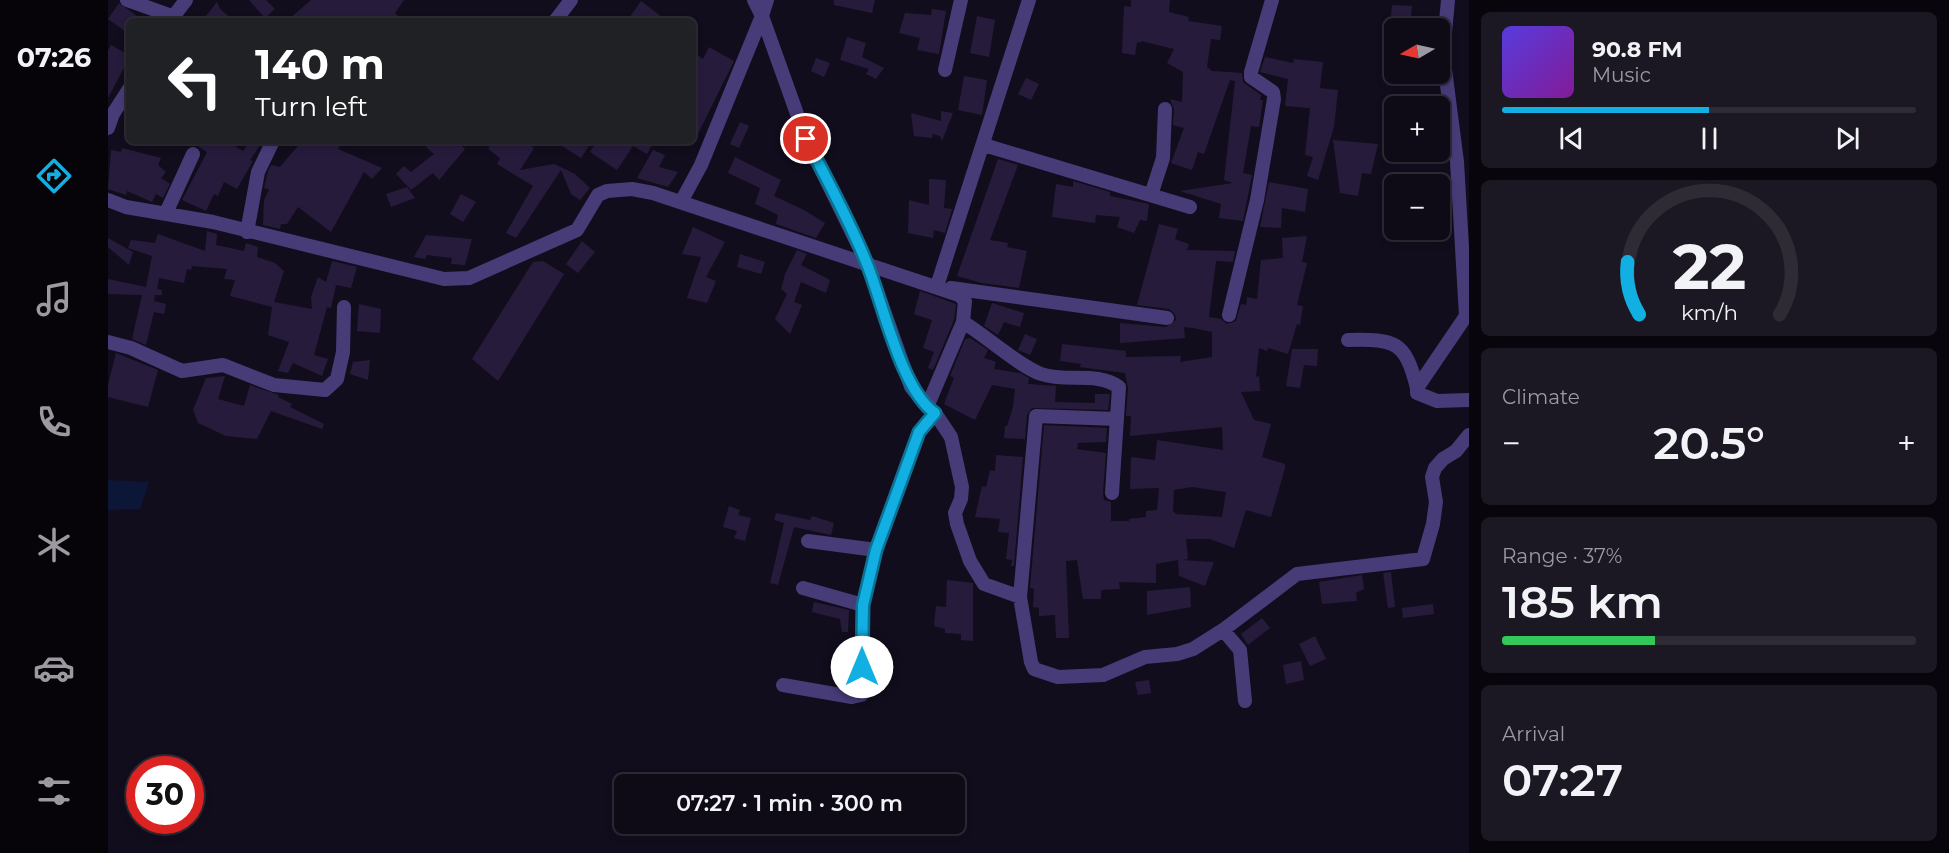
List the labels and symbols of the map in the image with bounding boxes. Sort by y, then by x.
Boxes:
north arrow [1384,18,1450,84]
pin [780,113,831,164]
position arrow [830,635,894,699]
speed limit sign: 30 [126,756,204,834]

